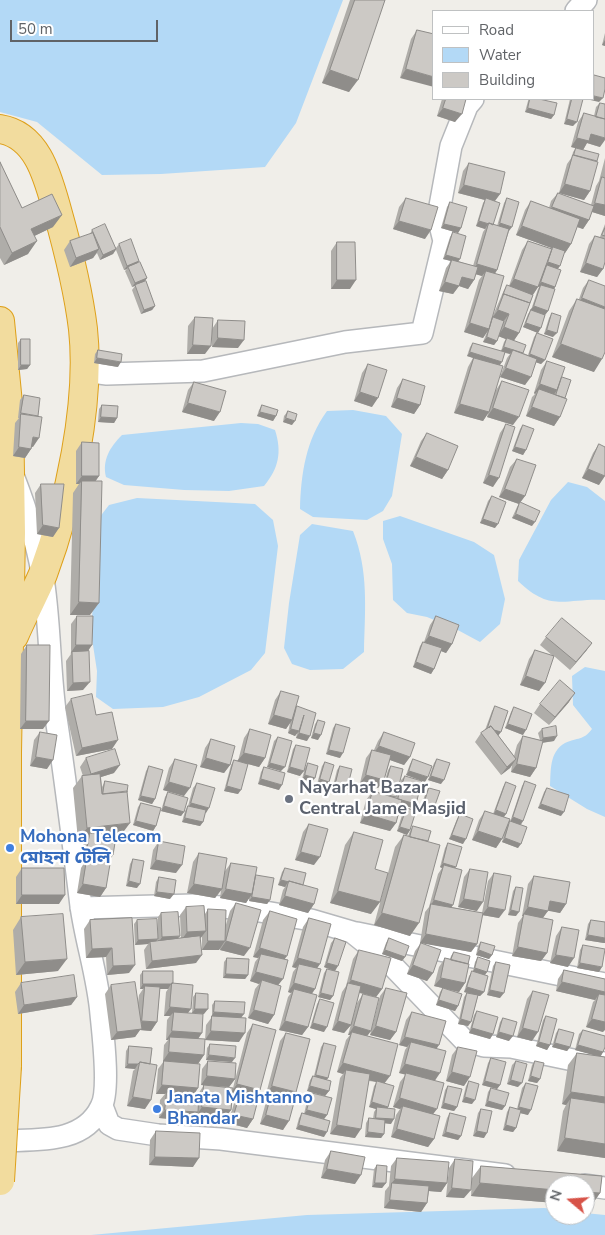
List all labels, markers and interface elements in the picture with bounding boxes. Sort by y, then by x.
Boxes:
scale bar [12,10,160,42]
legend [432,10,595,100]
text: 50 m [18,19,53,39]
text: Road [479,20,514,40]
text: Water [479,45,521,65]
text: Building [479,70,535,90]
place label: Nayarhat Bazar Central Jame Masjid [299,778,466,821]
marker: Nayarhat Bazar Central Jame Masjid [283,793,295,805]
place label: Mohona Telecom মোহনা টেলি [20,827,162,870]
marker: Mohona Telecom মোহনা টেলি [4,842,16,854]
place label: Janata Mishtanno Bhandar [167,1088,313,1130]
marker: Janata Mishtanno Bhandar [151,1103,163,1115]
north arrow [545,1175,595,1225]
text: N [546,1188,567,1203]

